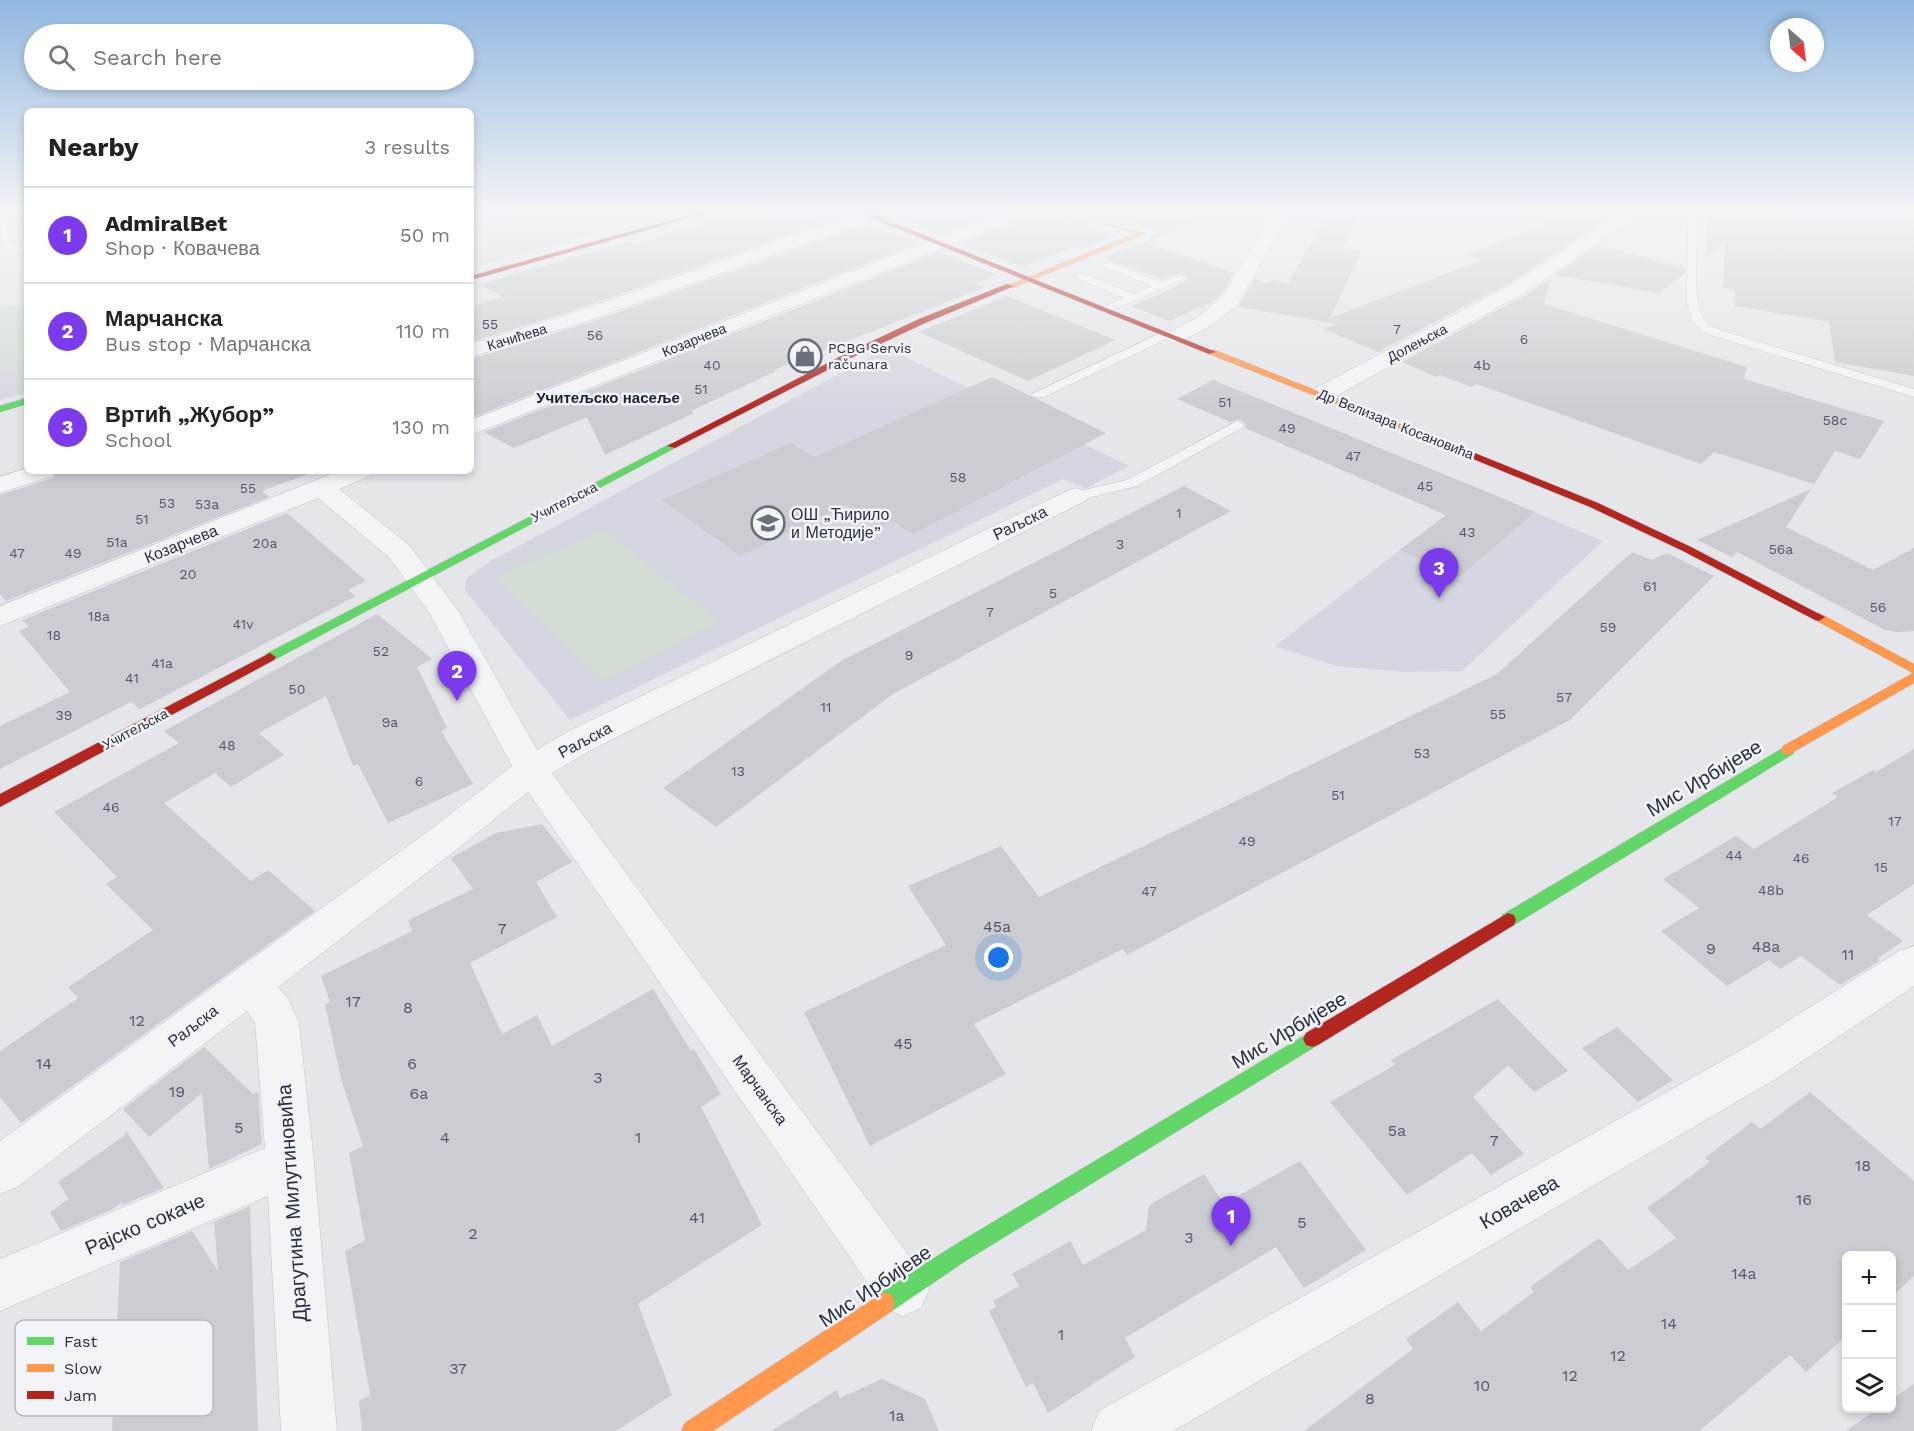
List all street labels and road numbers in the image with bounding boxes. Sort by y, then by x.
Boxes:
street label: Качићева [485,320,549,354]
street label: Козарчева [660,320,729,360]
street label: Долењска [1384,320,1450,365]
street label: Др Велизара Косановића [1316,385,1476,463]
street label: Учитељска [528,478,600,525]
street label: Раљска [990,502,1050,544]
street label: Козарчева [142,521,220,567]
street label: Учитељска [99,705,171,753]
street label: Раљска [555,718,615,762]
street label: Мис Ирбијеве [1642,734,1766,822]
street label: Мис Ирбијеве [1227,986,1351,1074]
street label: Раљска [164,1001,222,1051]
street label: Марчанска [728,1052,792,1129]
street label: Драгутина Милутиновића [272,1082,312,1323]
street label: Ковачева [1475,1169,1563,1234]
street label: Рајско сокаче [81,1188,209,1260]
street label: Мис Ирбијеве [814,1240,936,1332]

